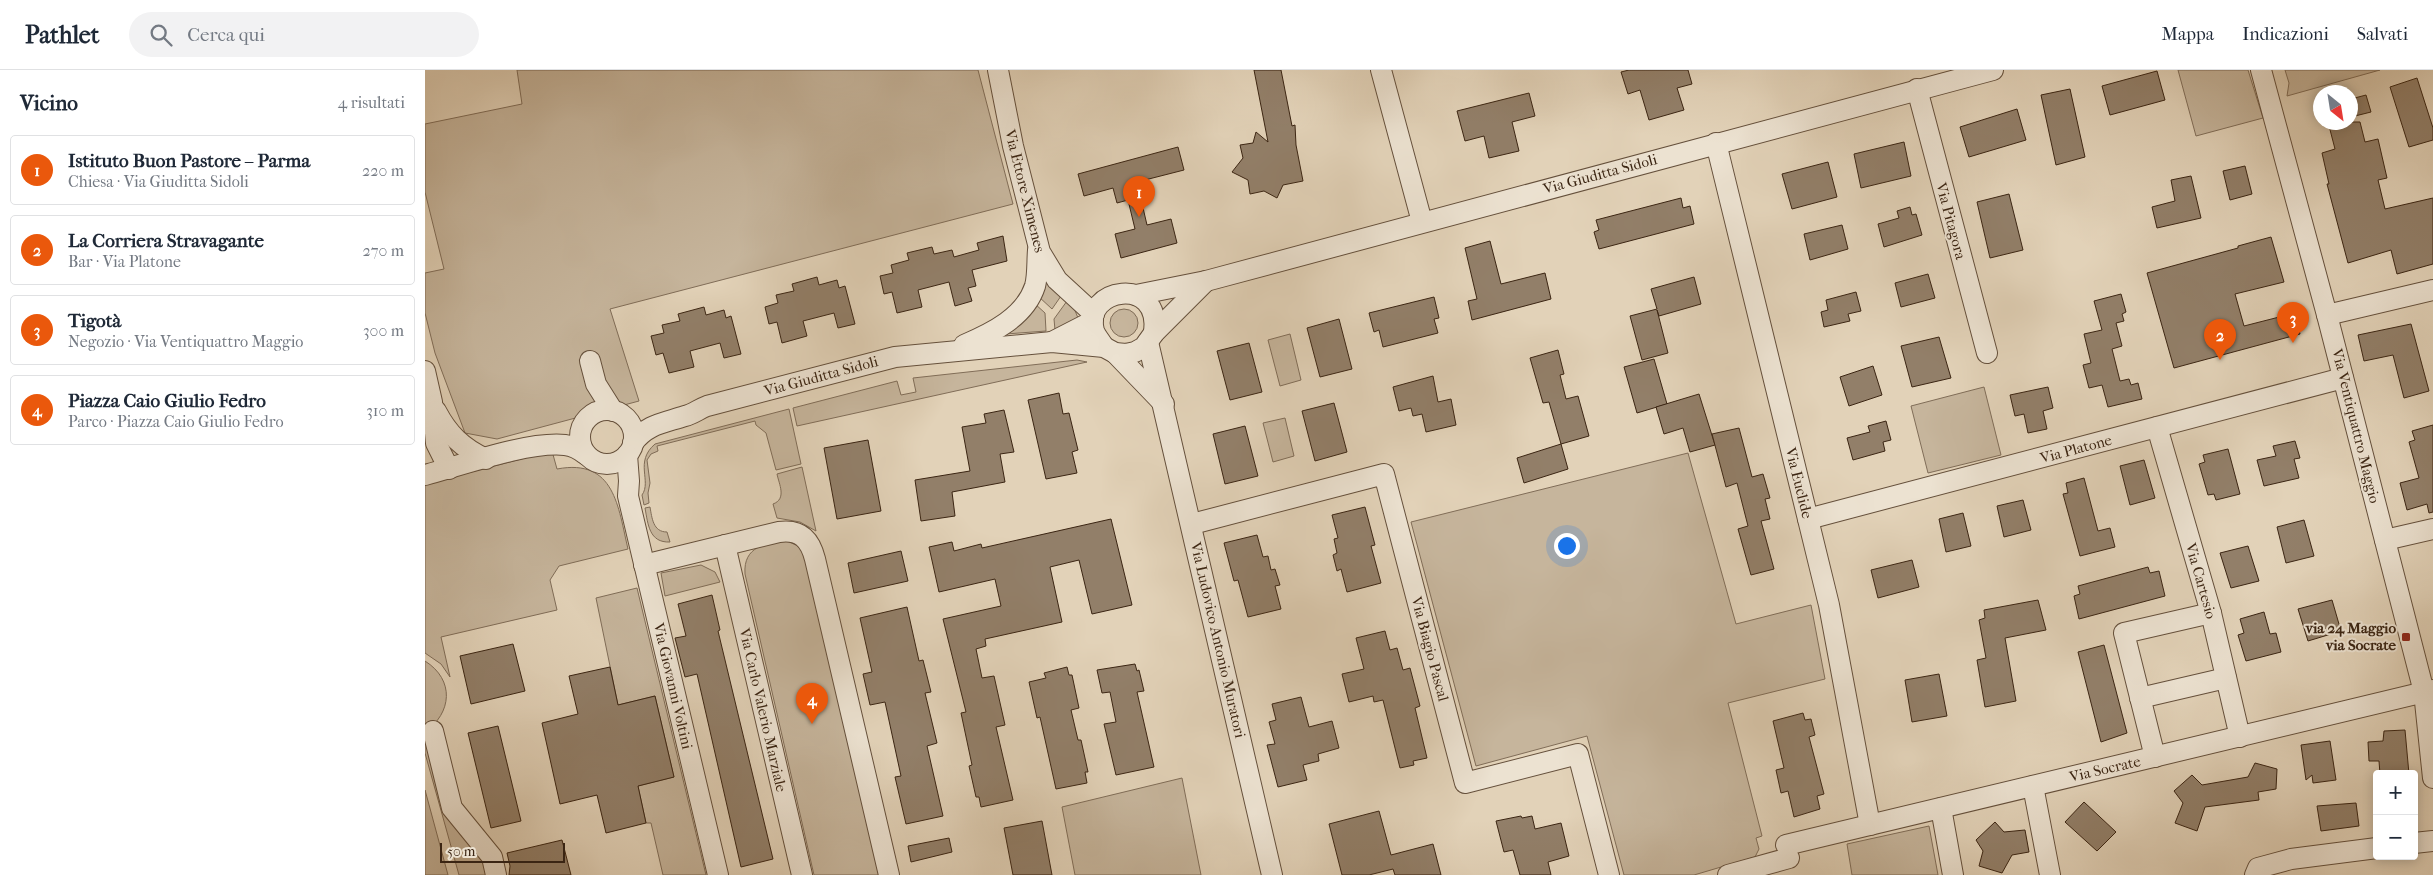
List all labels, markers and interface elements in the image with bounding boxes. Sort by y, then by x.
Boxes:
search box [129,12,479,57]
text: Pathlet [25,21,99,49]
icon: search [147,21,175,49]
text: Cerca qui [187,24,265,46]
text: Mappa [2161,24,2214,45]
text: Indicazioni [2242,24,2329,45]
text: Salvati [2357,24,2408,45]
north arrow [2313,85,2358,130]
text: Vicino [20,91,78,115]
text: 4 risultati [338,93,405,112]
street label: Via Ettore Ximenes [1001,127,1049,255]
text: Istituto Buon Pastore – Parma [68,150,310,172]
street label: Via Giuditta Sidoli [1540,150,1660,198]
text: 1 [34,161,40,180]
text: 220 m [362,161,404,180]
text: Chiesa · Via Giuditta Sidoli [68,172,249,191]
pin: 1 [1123,176,1155,217]
street label: Via Pitagora [1932,180,1970,262]
text: La Corriera Stravagante [68,230,264,252]
text: 2 [33,241,41,260]
text: 270 m [363,241,404,260]
text: Bar · Via Platone [68,252,181,271]
pin: 3 [2277,302,2309,343]
text: Tigotà [68,310,121,332]
pin: 2 [2204,319,2236,360]
text: 3 [34,321,40,340]
text: 300 m [363,321,404,340]
text: Negozio · Via Ventiquattro Maggio [68,332,303,351]
street label: Via Ventiquattro Maggio [2328,346,2384,506]
street label: Via Giuditta Sidoli [761,352,881,400]
text: Piazza Caio Giulio Fedro [68,390,266,412]
text: 4 [32,401,42,420]
text: 310 m [366,401,404,420]
text: Parco · Piazza Caio Giulio Fedro [68,412,284,431]
street label: Via Platone [2037,431,2114,467]
street label: Via Euclide [1781,445,1817,521]
your location [1554,533,1580,559]
street label: Via Ludovico Antonio Muratori [1186,539,1249,740]
street label: Via Cartesio [2181,540,2221,621]
street label: Via Biagio Pascal [1407,594,1453,703]
place label: via 24 Maggio via Socrate [2304,619,2397,654]
street label: Via Giovanni Voltini [649,620,696,752]
street label: Via Carlo Valerio Marziale [735,625,791,794]
marker: via 24 Maggio via Socrate [2400,631,2412,643]
pin: 4 [796,683,828,724]
street label: Via Socrate [2067,752,2143,786]
map controls [2373,770,2418,860]
button: + [2373,770,2418,815]
button: − [2373,815,2418,860]
scale bar [440,840,565,863]
text: 50 m [447,843,475,860]

